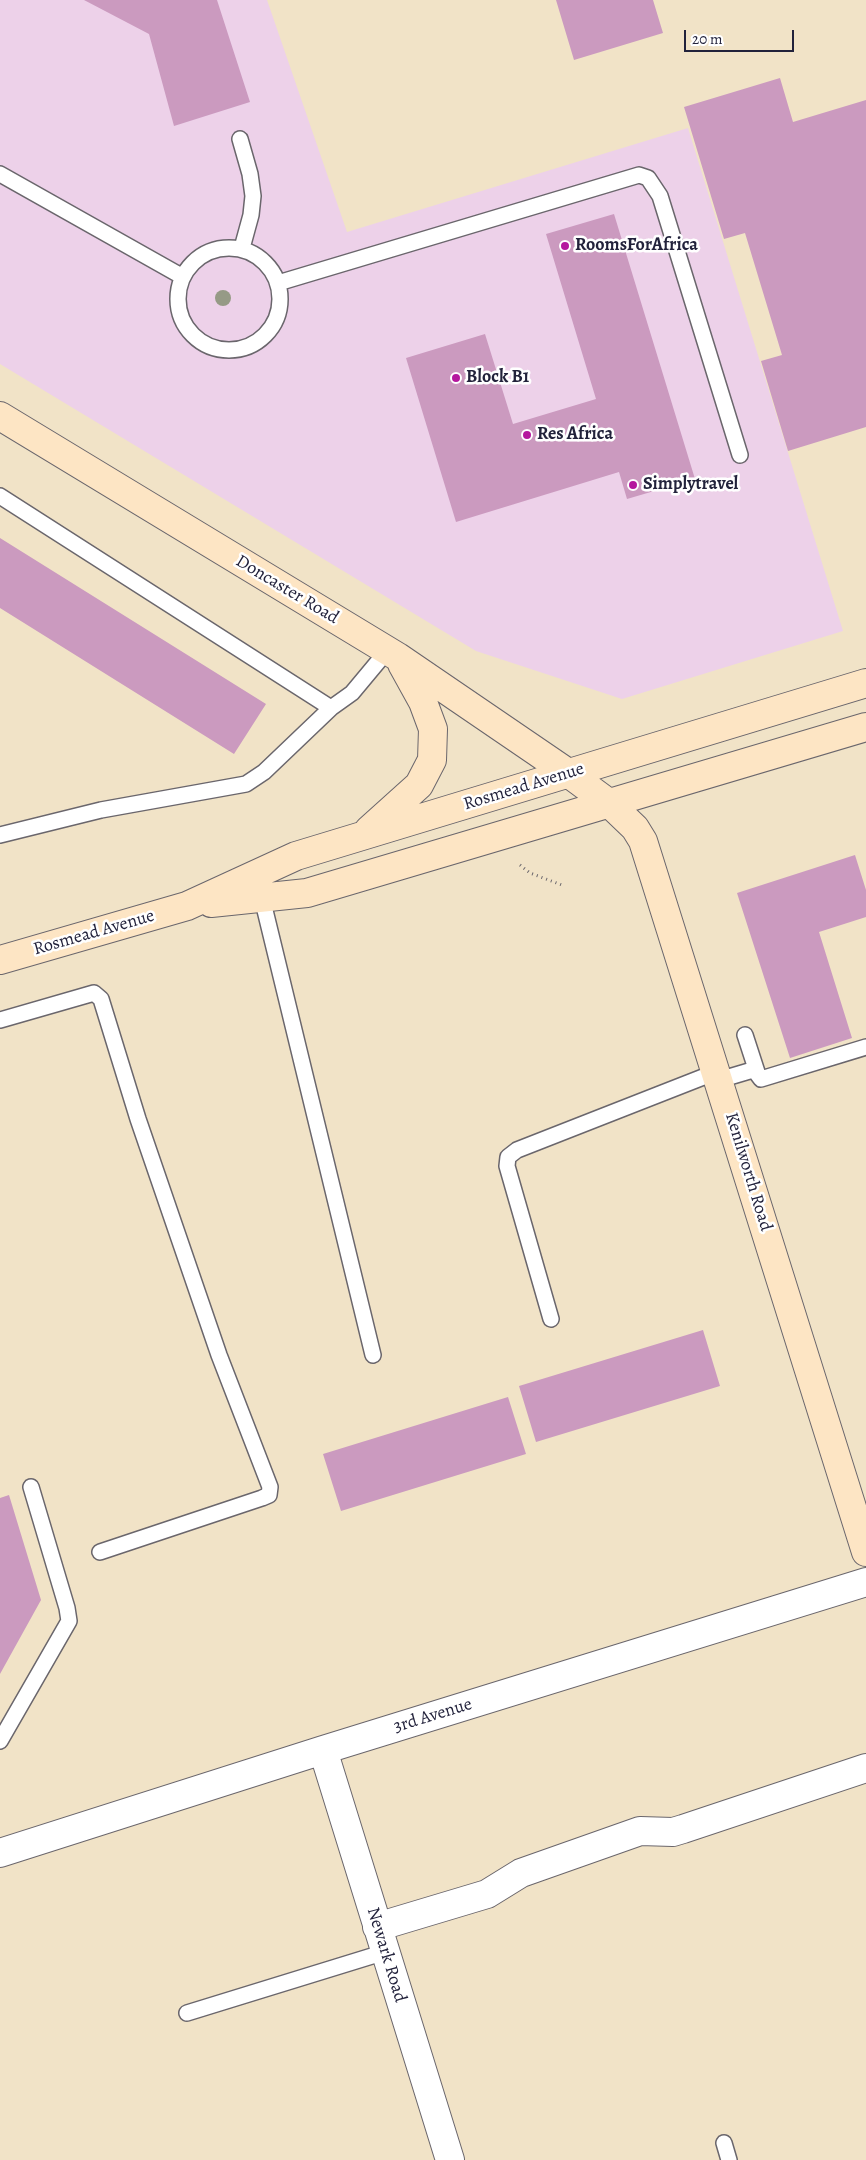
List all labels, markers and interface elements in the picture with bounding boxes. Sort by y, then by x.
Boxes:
scale bar [686,20,796,52]
text: 20 m [692,29,723,49]
place label: RoomsForAfrica [575,235,698,257]
marker: RoomsForAfrica [559,240,571,252]
place label: Block B1 [466,367,529,389]
marker: Block B1 [450,372,462,384]
place label: Res Africa [537,424,613,446]
marker: Res Africa [521,429,533,441]
place label: Simplytravel [643,474,738,496]
marker: Simplytravel [627,479,639,491]
street label: Doncaster Road [232,551,342,629]
street label: Rosmead Avenue [461,758,587,816]
street label: Rosmead Avenue [31,905,157,961]
street label: Kenilworth Road [720,1110,776,1234]
street label: 3rd Avenue [391,1694,475,1738]
street label: Newark Road [361,1905,411,2005]

